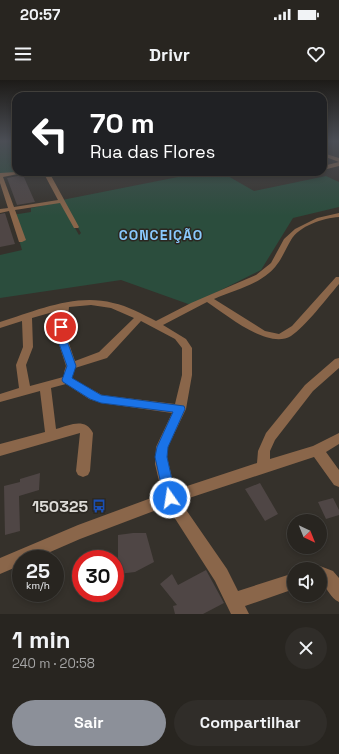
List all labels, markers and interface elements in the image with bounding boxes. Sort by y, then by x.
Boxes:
text: 20:57 [20,5,60,24]
icon: menu [12,43,34,65]
text: Drivr [149,43,190,66]
icon: heart [305,43,327,65]
text: 70 m [90,105,155,141]
icon: left [24,108,76,160]
text: Rua das Flores [90,140,215,163]
district label: CONCEIÇÃO [119,226,203,244]
pin [44,310,78,344]
icon: arrive [50,316,72,338]
position arrow [149,477,191,519]
place label: 150325 [32,496,88,517]
bus stop icon: 150325 [91,498,107,514]
north arrow [287,514,327,554]
map controls [287,514,327,602]
speed limit sign: 30 [72,550,124,602]
text: 25 [26,558,50,584]
button: sound [287,562,327,602]
text: km/h [26,579,50,592]
text: 1 min [12,624,71,655]
button: close [285,627,327,669]
text: 240 m · 20:58 [12,655,95,672]
button: Sair [12,700,166,746]
button: Compartilhar [174,700,327,746]

